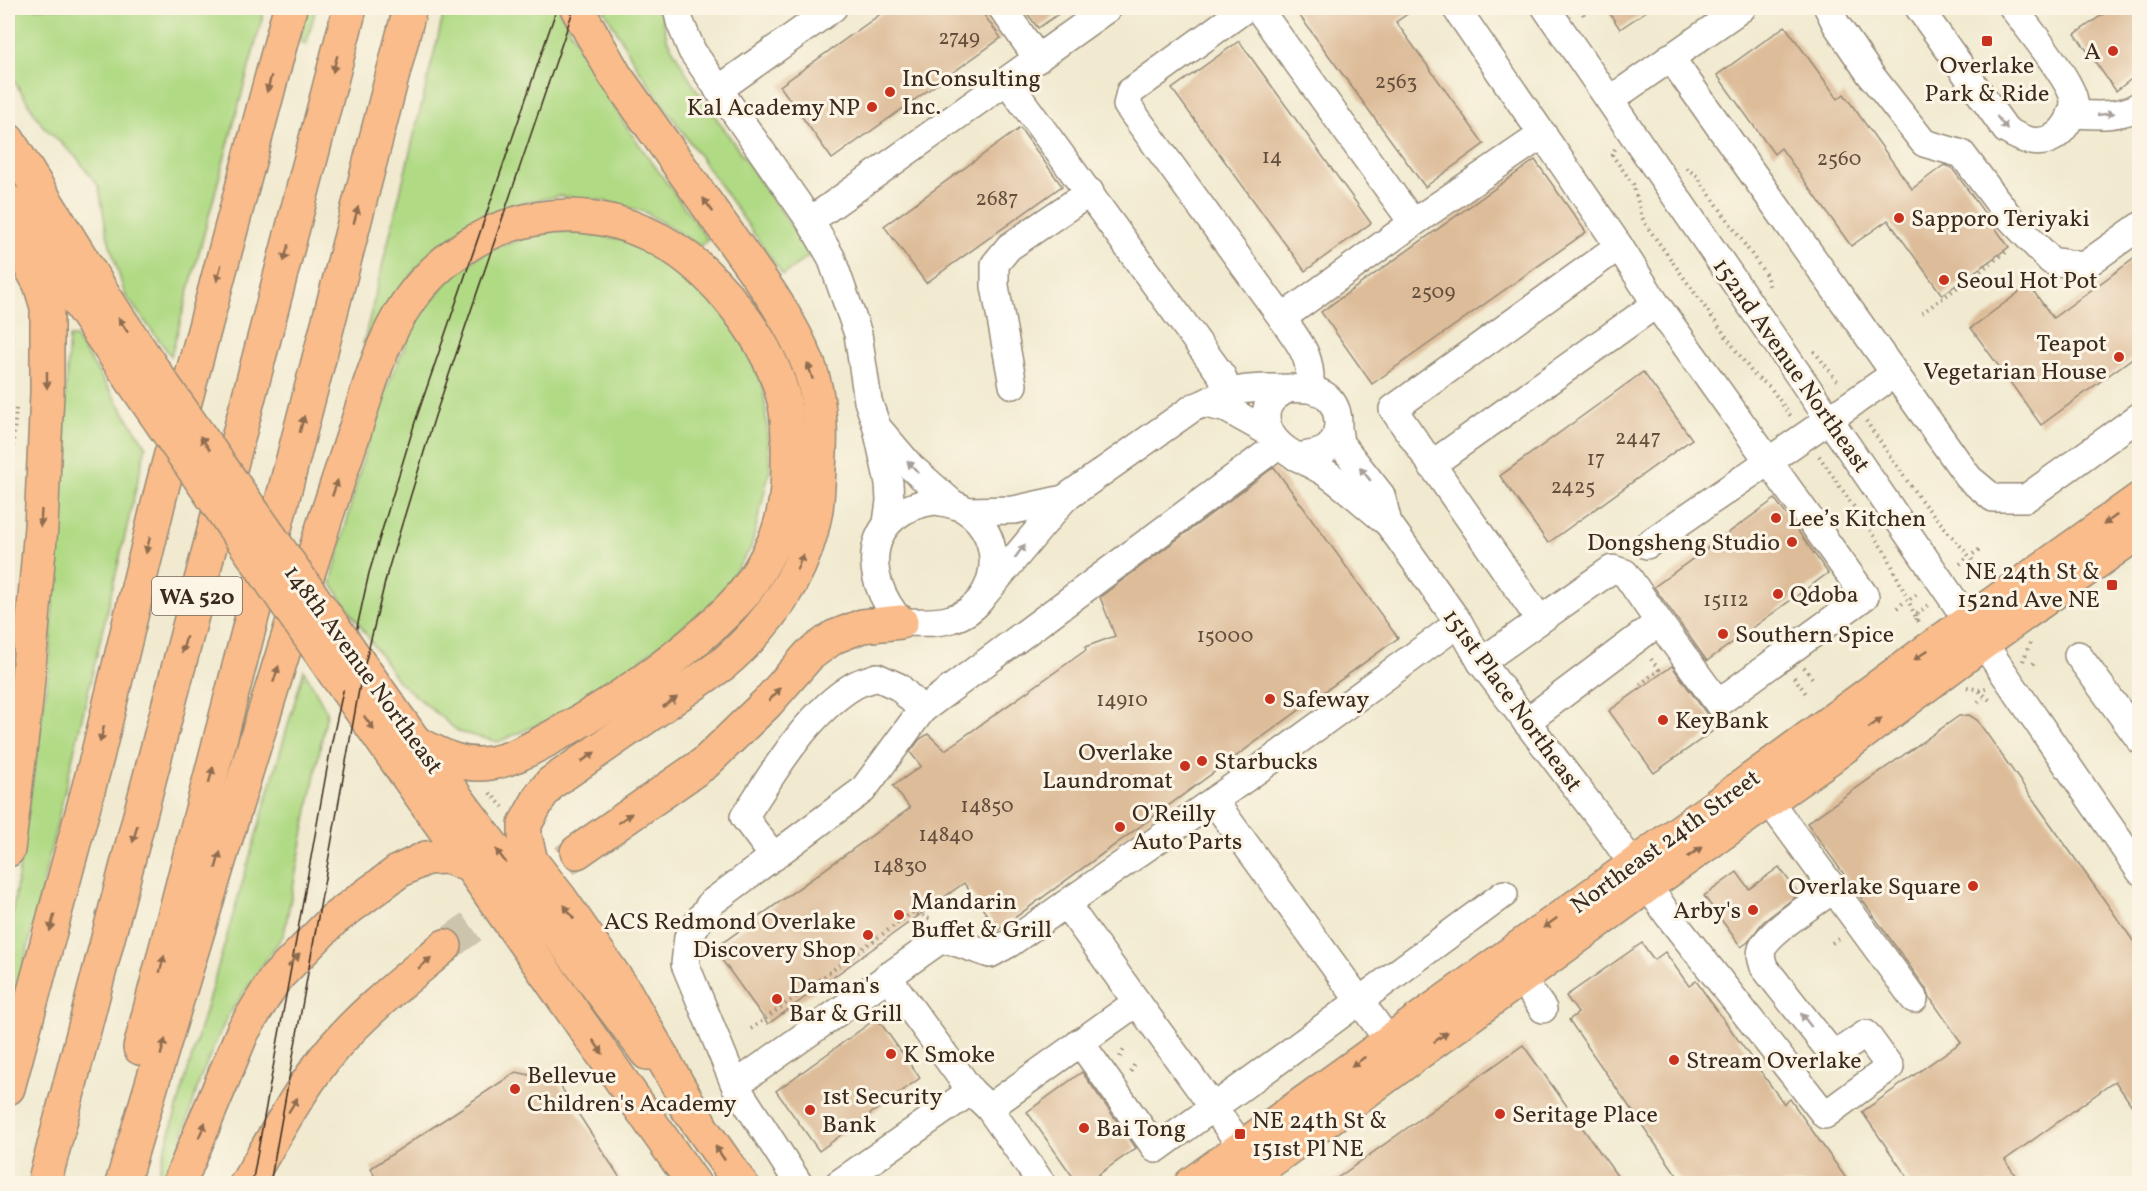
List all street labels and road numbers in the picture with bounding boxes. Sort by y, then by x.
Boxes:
street label: 152nd Avenue Northeast [1703,252,1877,480]
street label: 148th Avenue Northeast [275,558,450,782]
road number: WA 520 [152,577,242,615]
street label: 151st Place Northeast [1433,603,1590,800]
street label: Northeast 24th Street [1564,762,1768,923]

